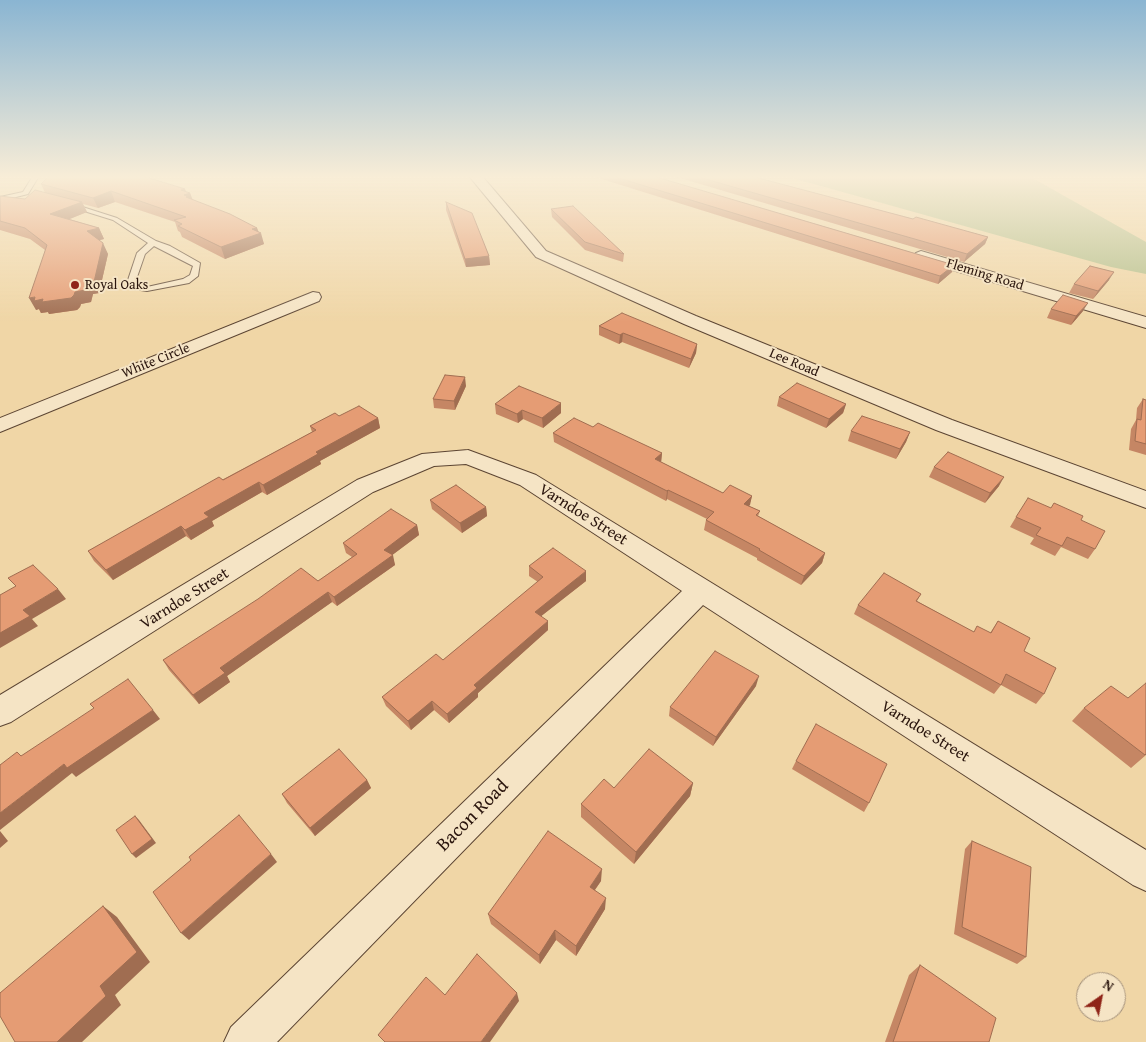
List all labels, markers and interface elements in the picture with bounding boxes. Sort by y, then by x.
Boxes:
street label: Fleming Road [944,255,1026,295]
place label: Royal Oaks [85,277,148,293]
marker: Royal Oaks [69,279,81,291]
street label: White Circle [120,340,192,382]
street label: Lee Road [767,345,821,381]
street label: Varndoe Street [535,480,631,550]
street label: Varndoe Street [137,564,233,634]
street label: Varndoe Street [877,697,973,767]
street label: Bacon Road [432,775,514,857]
north arrow [1076,972,1126,1022]
text: N [1099,974,1118,996]

